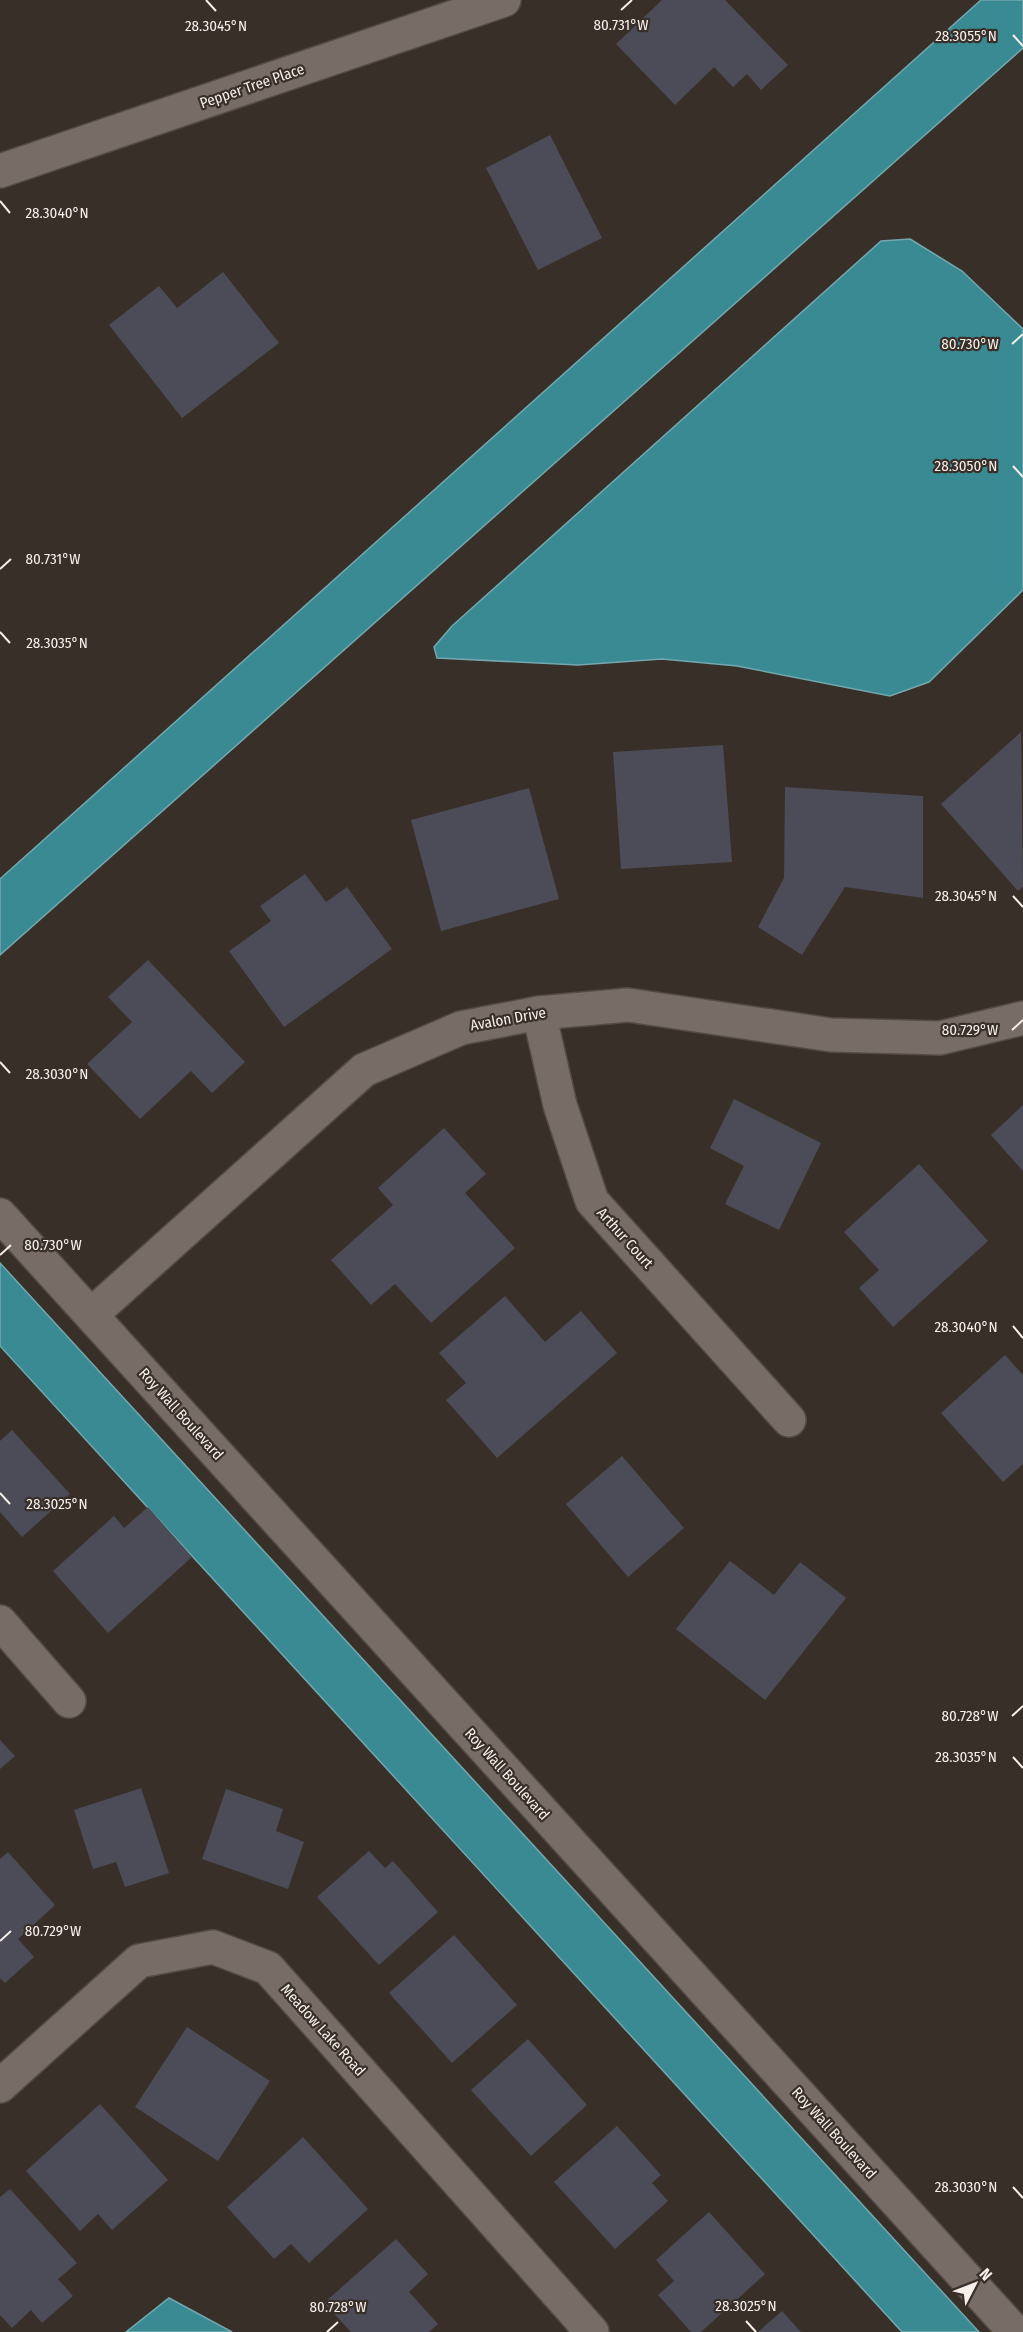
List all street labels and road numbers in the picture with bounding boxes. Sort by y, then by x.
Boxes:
street label: Pepper Tree Place [198,60,306,112]
street label: Avalon Drive [469,1003,547,1035]
street label: Arthur Court [593,1204,657,1272]
street label: Roy Wall Boulevard [135,1364,227,1464]
street label: Roy Wall Boulevard [461,1724,553,1824]
street label: Meadow Lake Road [277,1980,369,2080]
street label: Roy Wall Boulevard [788,2083,880,2183]

